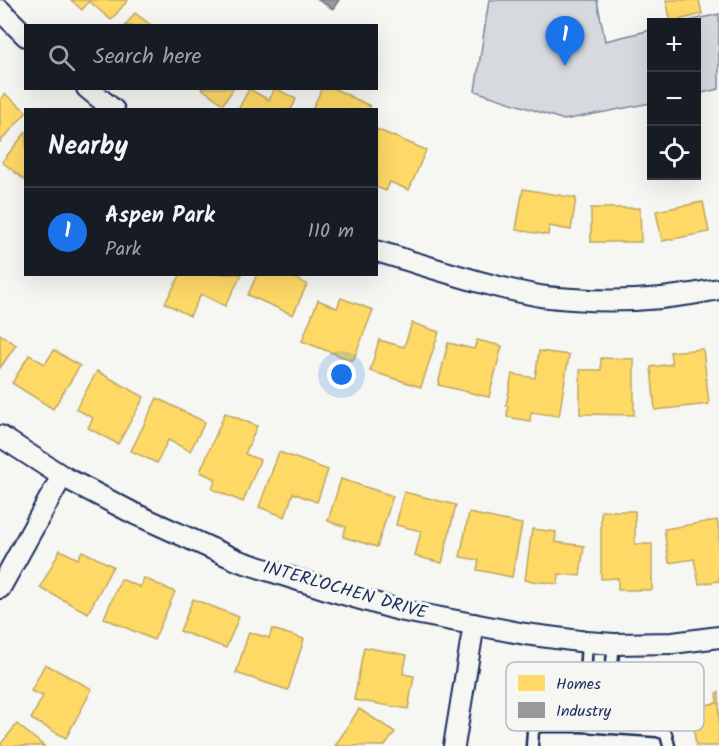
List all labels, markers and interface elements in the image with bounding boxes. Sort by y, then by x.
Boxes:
pin: 1 [546,16,584,66]
map controls [647,18,701,180]
button: + [647,18,701,72]
search box [24,24,378,90]
text: Search here [93,40,201,75]
icon: search [45,41,78,74]
button: − [647,72,701,126]
text: Nearby [48,126,128,168]
button: locate [647,126,701,180]
text: Aspen Park [105,199,214,234]
text: 1 [64,216,71,248]
text: 110 m [308,216,354,248]
text: Park [105,234,141,266]
your location [327,360,356,389]
street label: INTERLOCHEN DRIVE [259,554,431,628]
legend [506,662,704,731]
text: Homes [556,672,601,697]
text: Industry [556,699,611,724]

